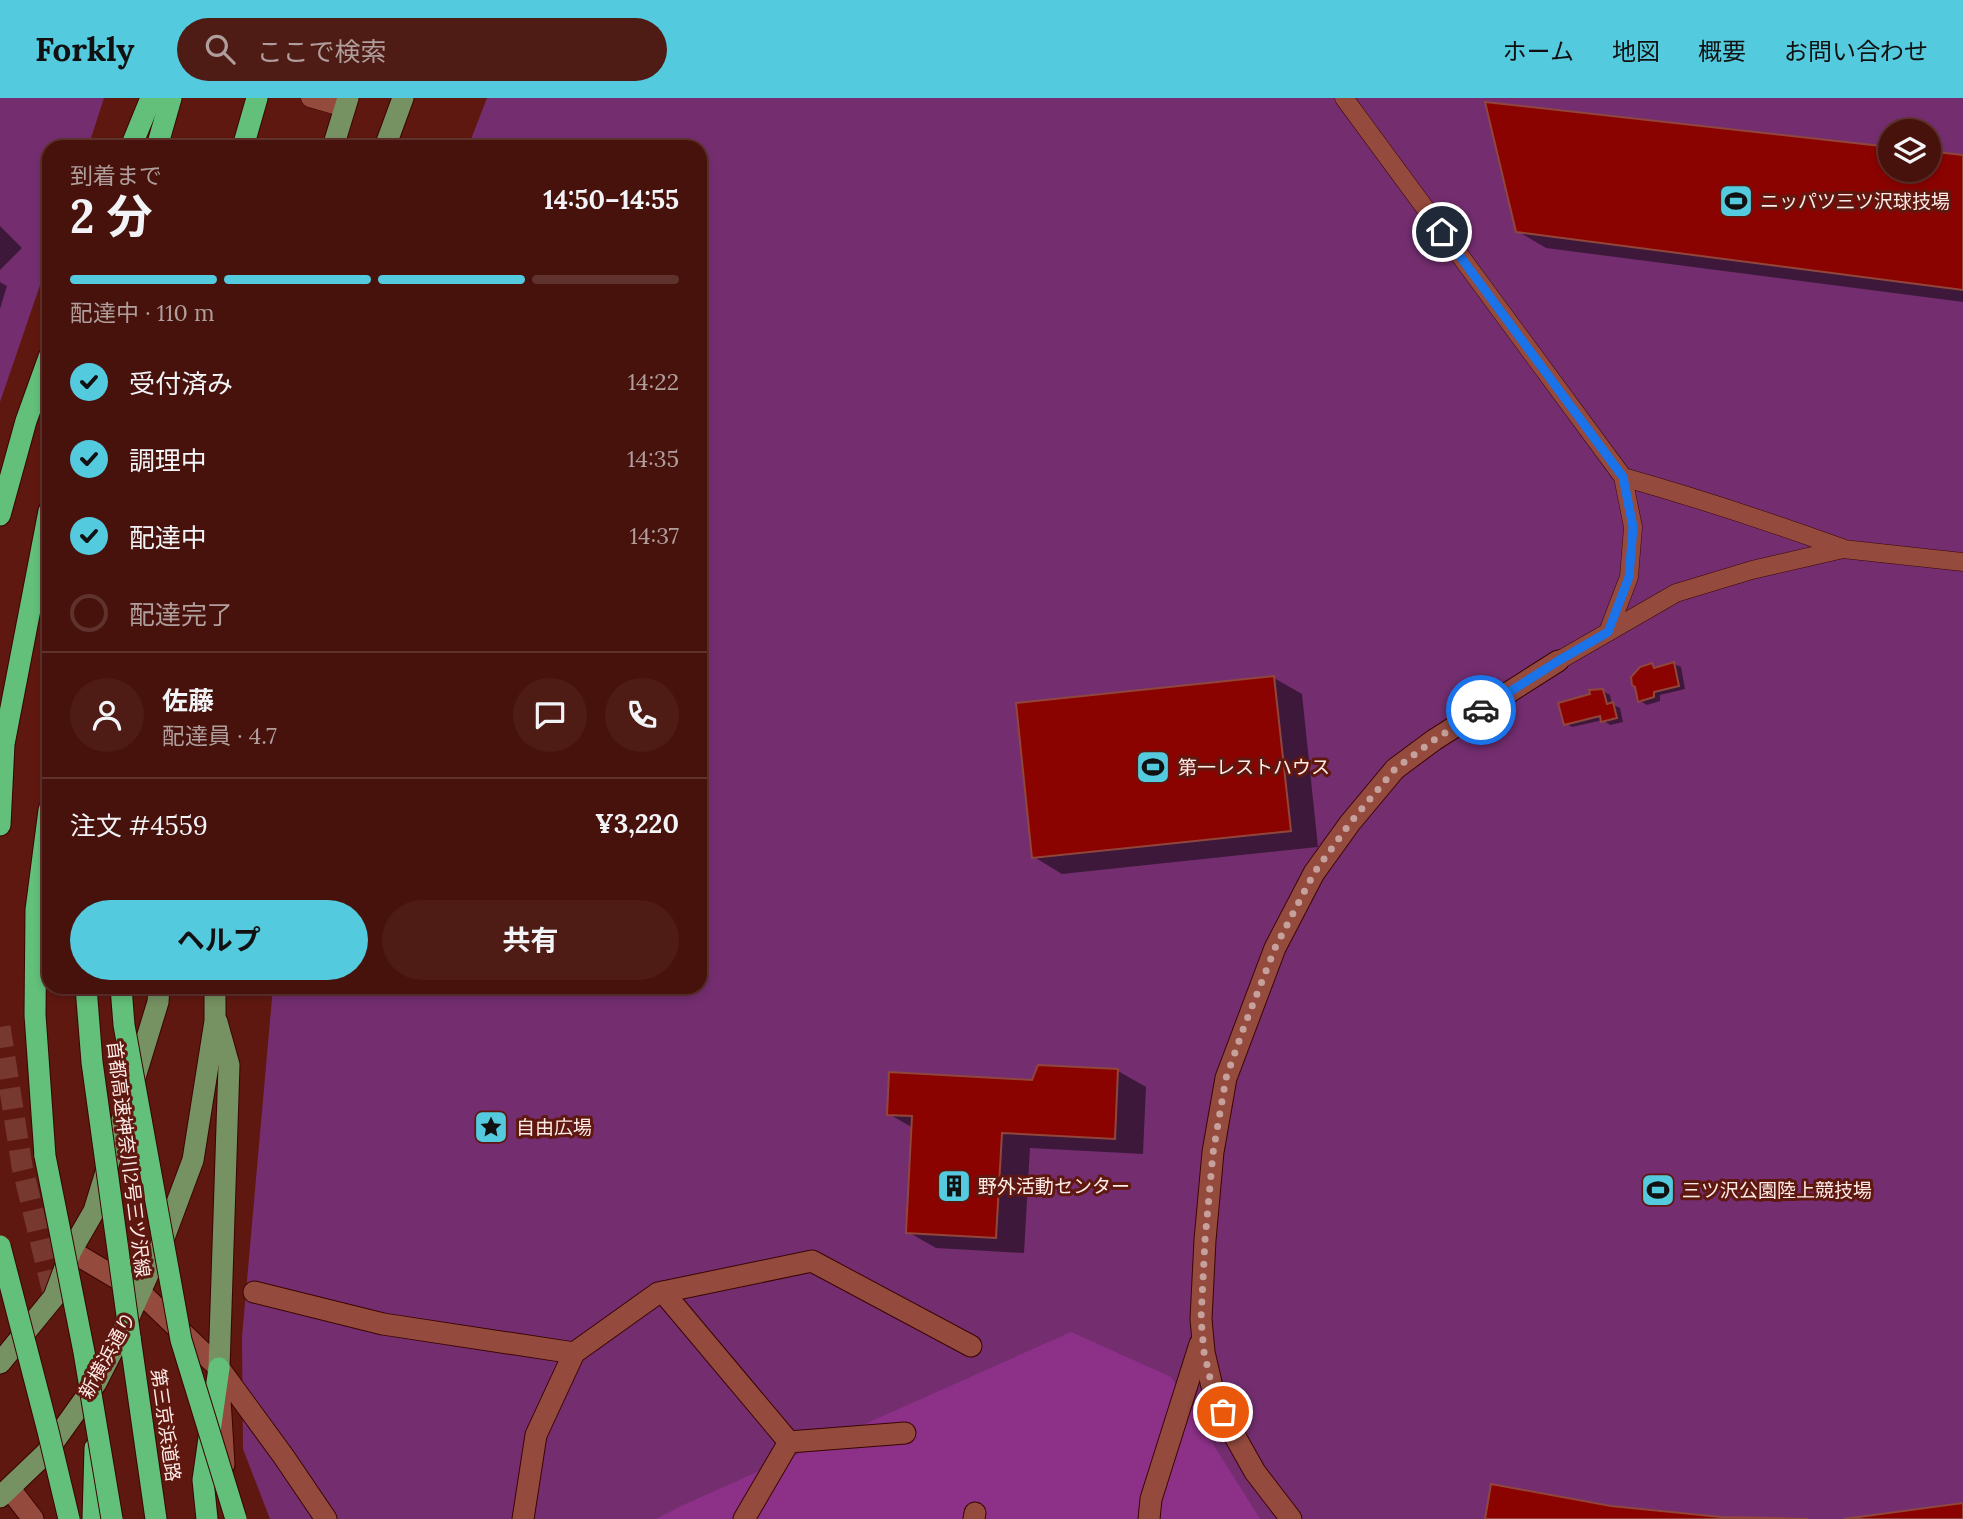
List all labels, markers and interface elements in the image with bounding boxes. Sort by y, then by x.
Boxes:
search box [177,18,667,81]
text: Forkly [35,28,135,70]
icon: search [201,30,239,68]
text: ここで検索 [257,35,387,68]
text: ホーム [1503,36,1574,67]
text: 地図 [1612,36,1660,67]
text: 概要 [1698,36,1746,67]
text: お問い合わせ [1784,36,1928,67]
map controls [1878,119,1941,182]
button: layers [1878,119,1941,182]
text: 到着まで [70,161,162,190]
sports icon: ニッパツ三ツ沢球技場 [1717,182,1755,220]
text: 14:50–14:55 [543,183,679,216]
text: 2 分 [70,187,153,246]
place label: ニッパツ三ツ沢球技場 [1760,189,1950,213]
pin [1412,202,1472,262]
icon: home [1423,213,1461,251]
text: 配達中 · 110 m [70,298,215,327]
icon: check [70,363,108,401]
text: 受付済み [129,367,233,400]
text: 14:22 [628,367,679,396]
icon: check [70,440,108,478]
text: 調理中 [129,444,207,477]
text: 14:35 [627,444,679,473]
icon: check [70,517,108,555]
text: 配達中 [129,521,207,554]
text: 14:37 [630,521,679,550]
text: 配達完了 [129,598,233,631]
courier [1446,675,1516,745]
button: person [70,678,144,752]
button: chat [513,678,587,752]
button: phone [605,678,679,752]
text: 佐藤 [162,684,214,717]
icon: car [1462,691,1500,729]
text: 配達員 · 4.7 [162,721,277,750]
sports icon: 第一レストハウス [1134,748,1172,786]
place label: 第一レストハウス [1178,755,1330,779]
text: ¥3,220 [595,807,679,840]
text: 注文 #4559 [70,809,208,842]
button: ヘルプ [70,900,368,980]
button: 共有 [382,900,679,980]
street label: 首都高速神奈川2号三ツ沢線 [103,1039,155,1279]
place icon: 自由広場 [472,1108,510,1146]
place label: 自由広場 [516,1115,592,1139]
building icon: 野外活動センター [935,1167,973,1205]
sports icon: 三ツ沢公園陸上競技場 [1639,1171,1677,1209]
place label: 野外活動センター [978,1174,1130,1198]
place label: 三ツ沢公園陸上競技場 [1682,1178,1872,1202]
street label: 新横浜通り [73,1308,141,1402]
street label: 第三京浜道路 [146,1367,186,1483]
pin [1193,1382,1253,1442]
icon: bag [1204,1393,1242,1431]

